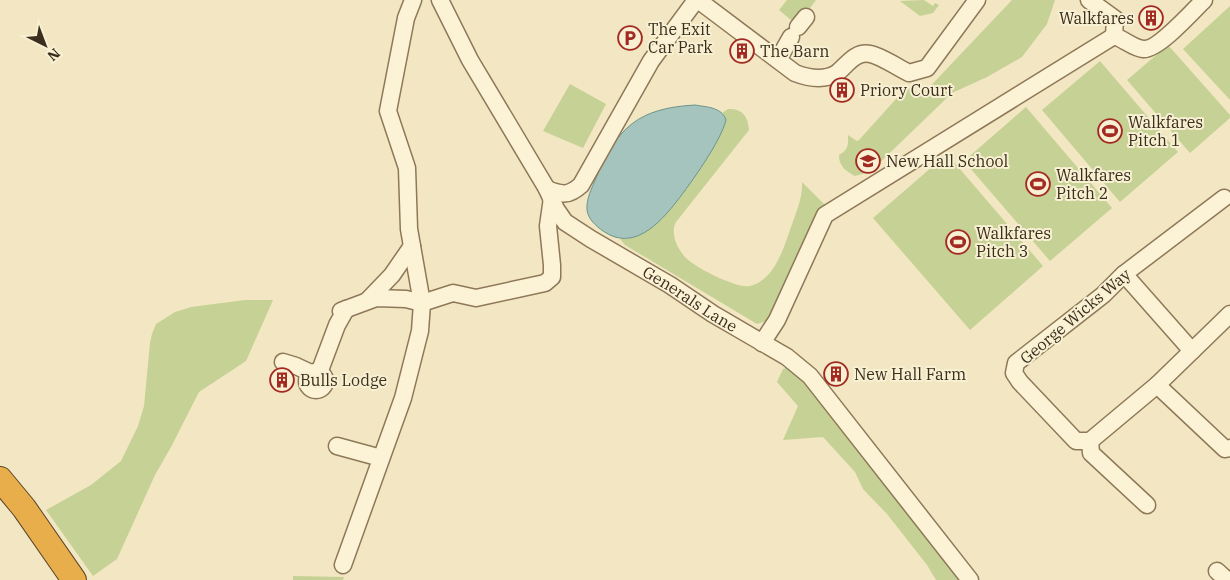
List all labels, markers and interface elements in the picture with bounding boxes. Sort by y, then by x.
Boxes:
building icon: Walkfares [1138,5,1164,31]
place label: Walkfares [1059,8,1134,28]
place label: The Exit Car Park [648,19,713,57]
north arrow [20,20,70,70]
parking icon: The Exit Car Park [617,25,643,51]
building icon: The Barn [729,38,755,64]
place label: The Barn [760,41,829,61]
text: N [44,44,64,65]
building icon: Priory Court [829,77,855,103]
place label: Priory Court [860,80,953,100]
place label: Walkfares Pitch 1 [1128,112,1203,150]
sports icon: Walkfares Pitch 1 [1097,118,1123,144]
school or university icon: New Hall School [855,148,881,174]
place label: New Hall School [886,151,1009,171]
place label: Walkfares Pitch 2 [1056,165,1131,203]
sports icon: Walkfares Pitch 2 [1025,171,1051,197]
place label: Walkfares Pitch 3 [976,223,1051,261]
sports icon: Walkfares Pitch 3 [945,229,971,255]
street label: Generals Lane [639,261,741,336]
street label: George Wicks Way [1016,264,1135,368]
building icon: New Hall Farm [823,361,849,387]
place label: New Hall Farm [854,364,966,384]
building icon: Bulls Lodge [269,367,295,393]
place label: Bulls Lodge [300,370,387,390]

